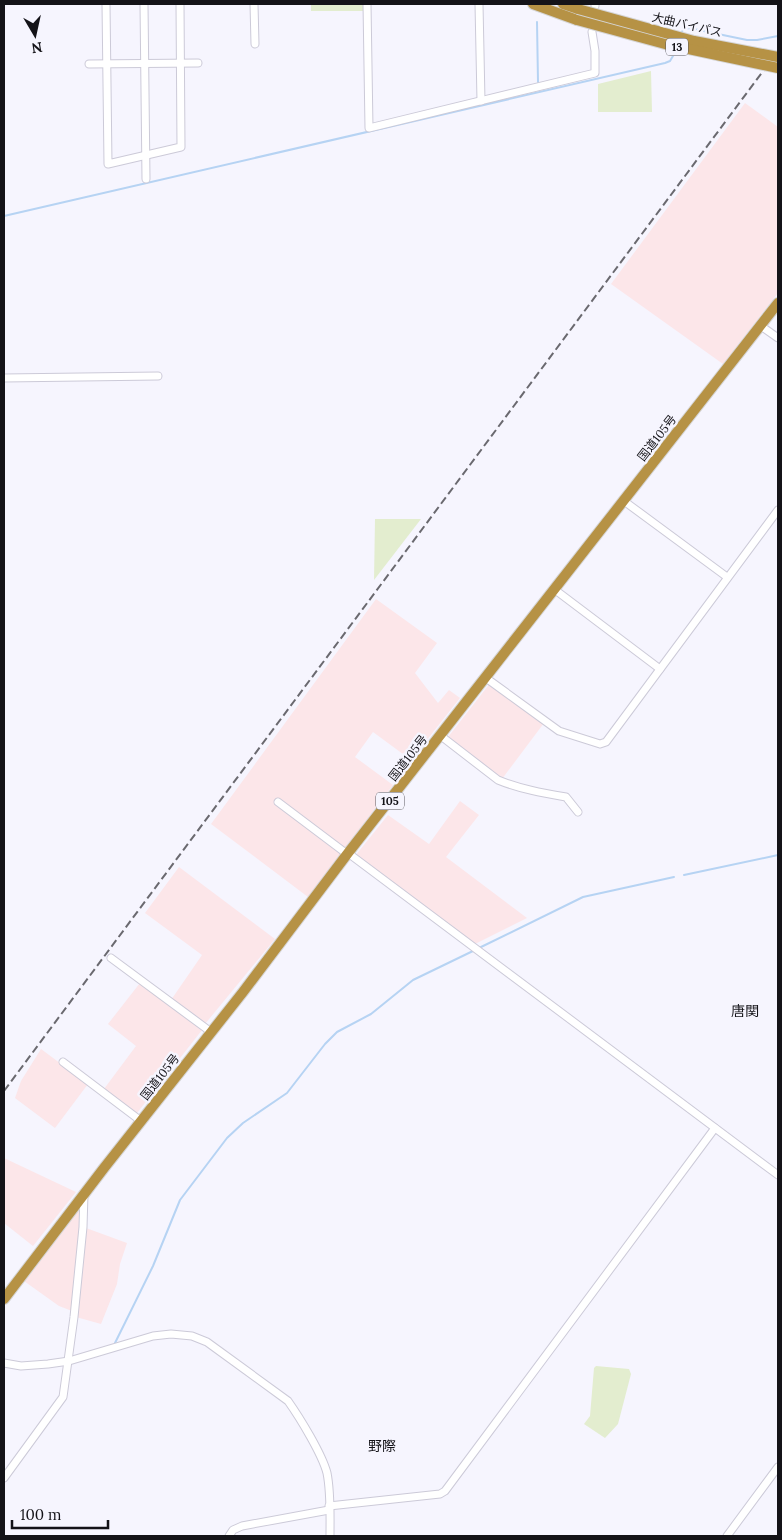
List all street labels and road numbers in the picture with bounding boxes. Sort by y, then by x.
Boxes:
street label: 大曲バイパス [650,9,724,40]
road number: 13 [666,38,688,56]
street label: 国道105号 [634,412,679,464]
street label: 国道105号 [385,732,430,784]
road number: 105 [376,792,404,809]
street label: 国道105号 [137,1051,182,1103]

